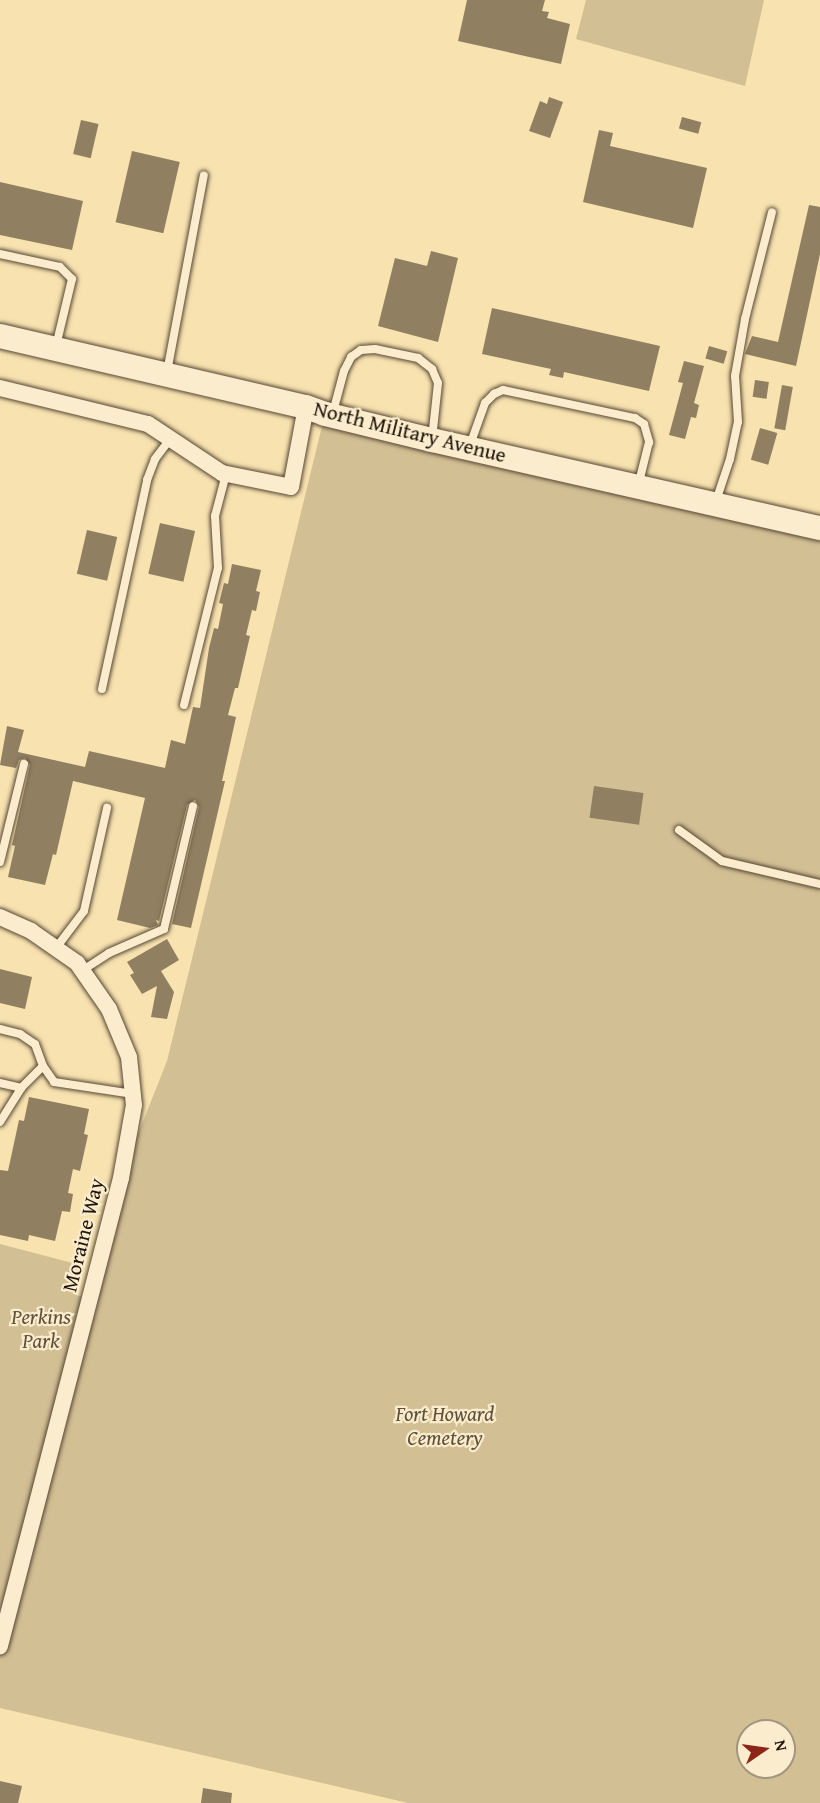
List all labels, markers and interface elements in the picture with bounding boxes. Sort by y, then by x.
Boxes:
street label: North Military Avenue [311,396,509,468]
street label: Moraine Way [57,1176,109,1294]
park label: Perkins Park [11,1304,71,1354]
park label: Fort Howard Cemetery [396,1401,494,1451]
north arrow [736,1719,796,1779]
text: N [769,1737,794,1753]

